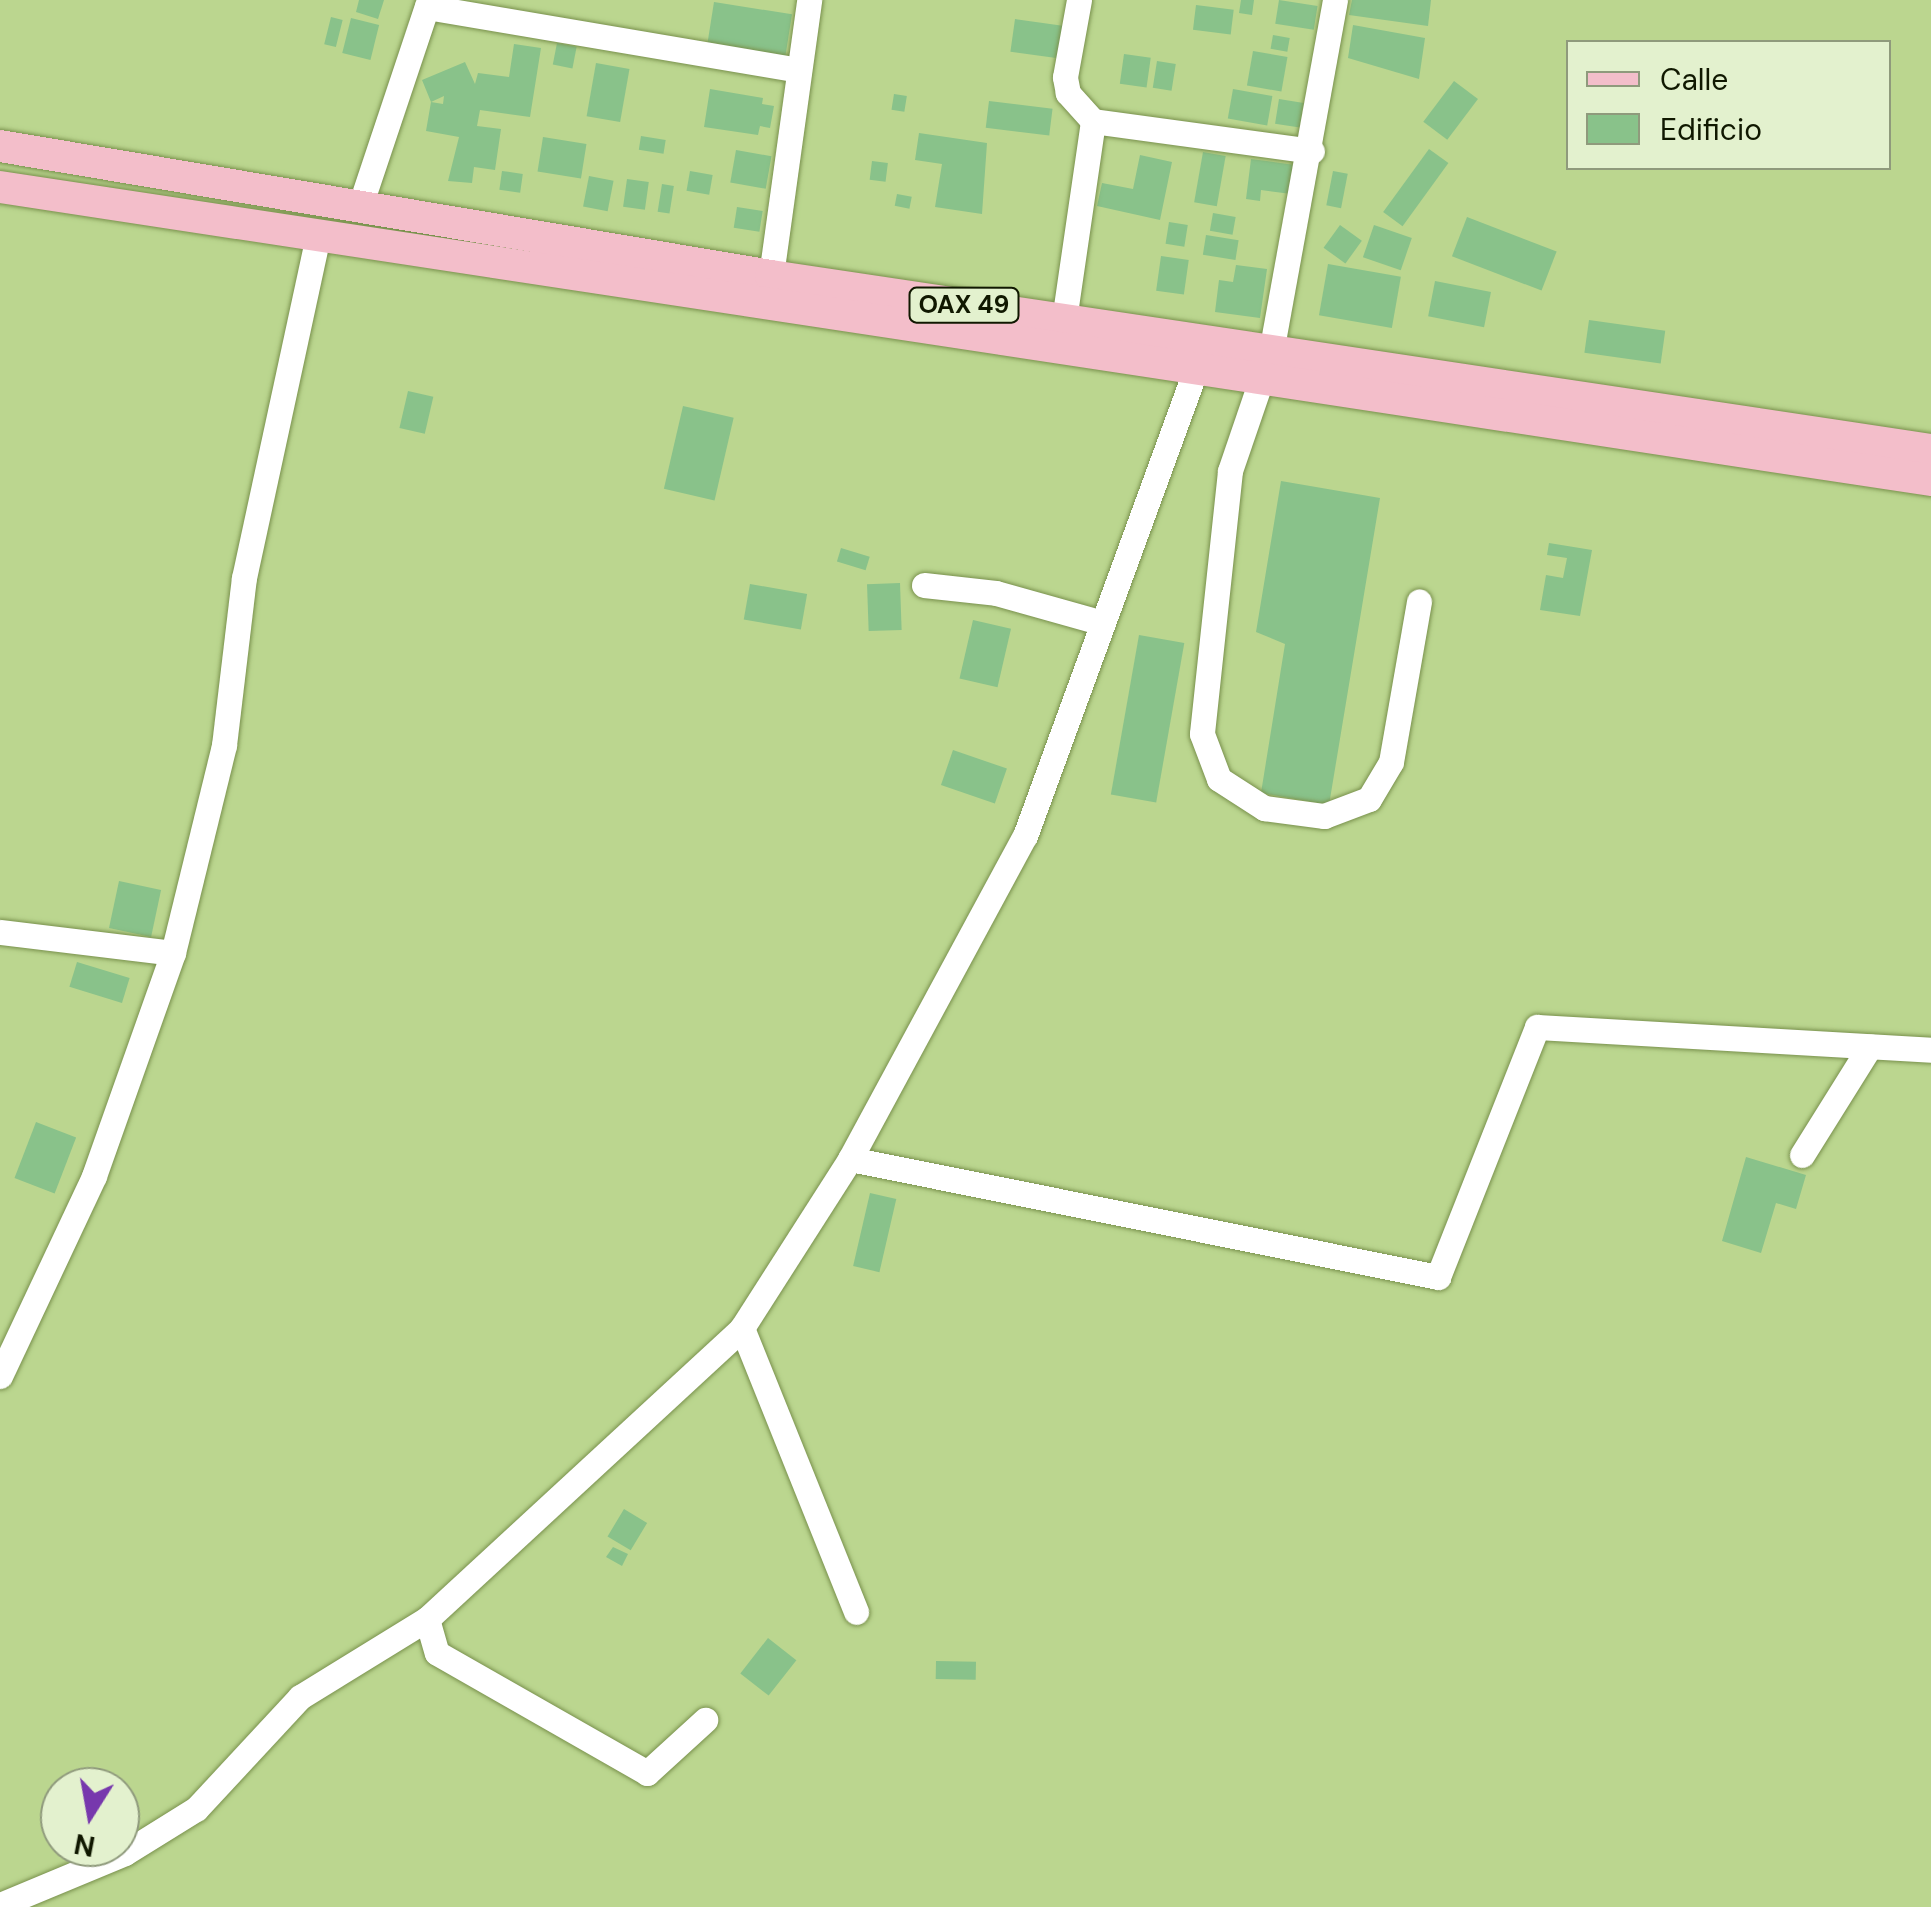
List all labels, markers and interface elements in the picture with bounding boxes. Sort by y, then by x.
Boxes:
legend [1566,40,1891,170]
text: Calle [1660,60,1728,99]
text: Edificio [1660,110,1762,149]
road number: OAX 49 [906,285,1022,325]
north arrow [40,1767,140,1867]
text: N [71,1825,98,1865]

